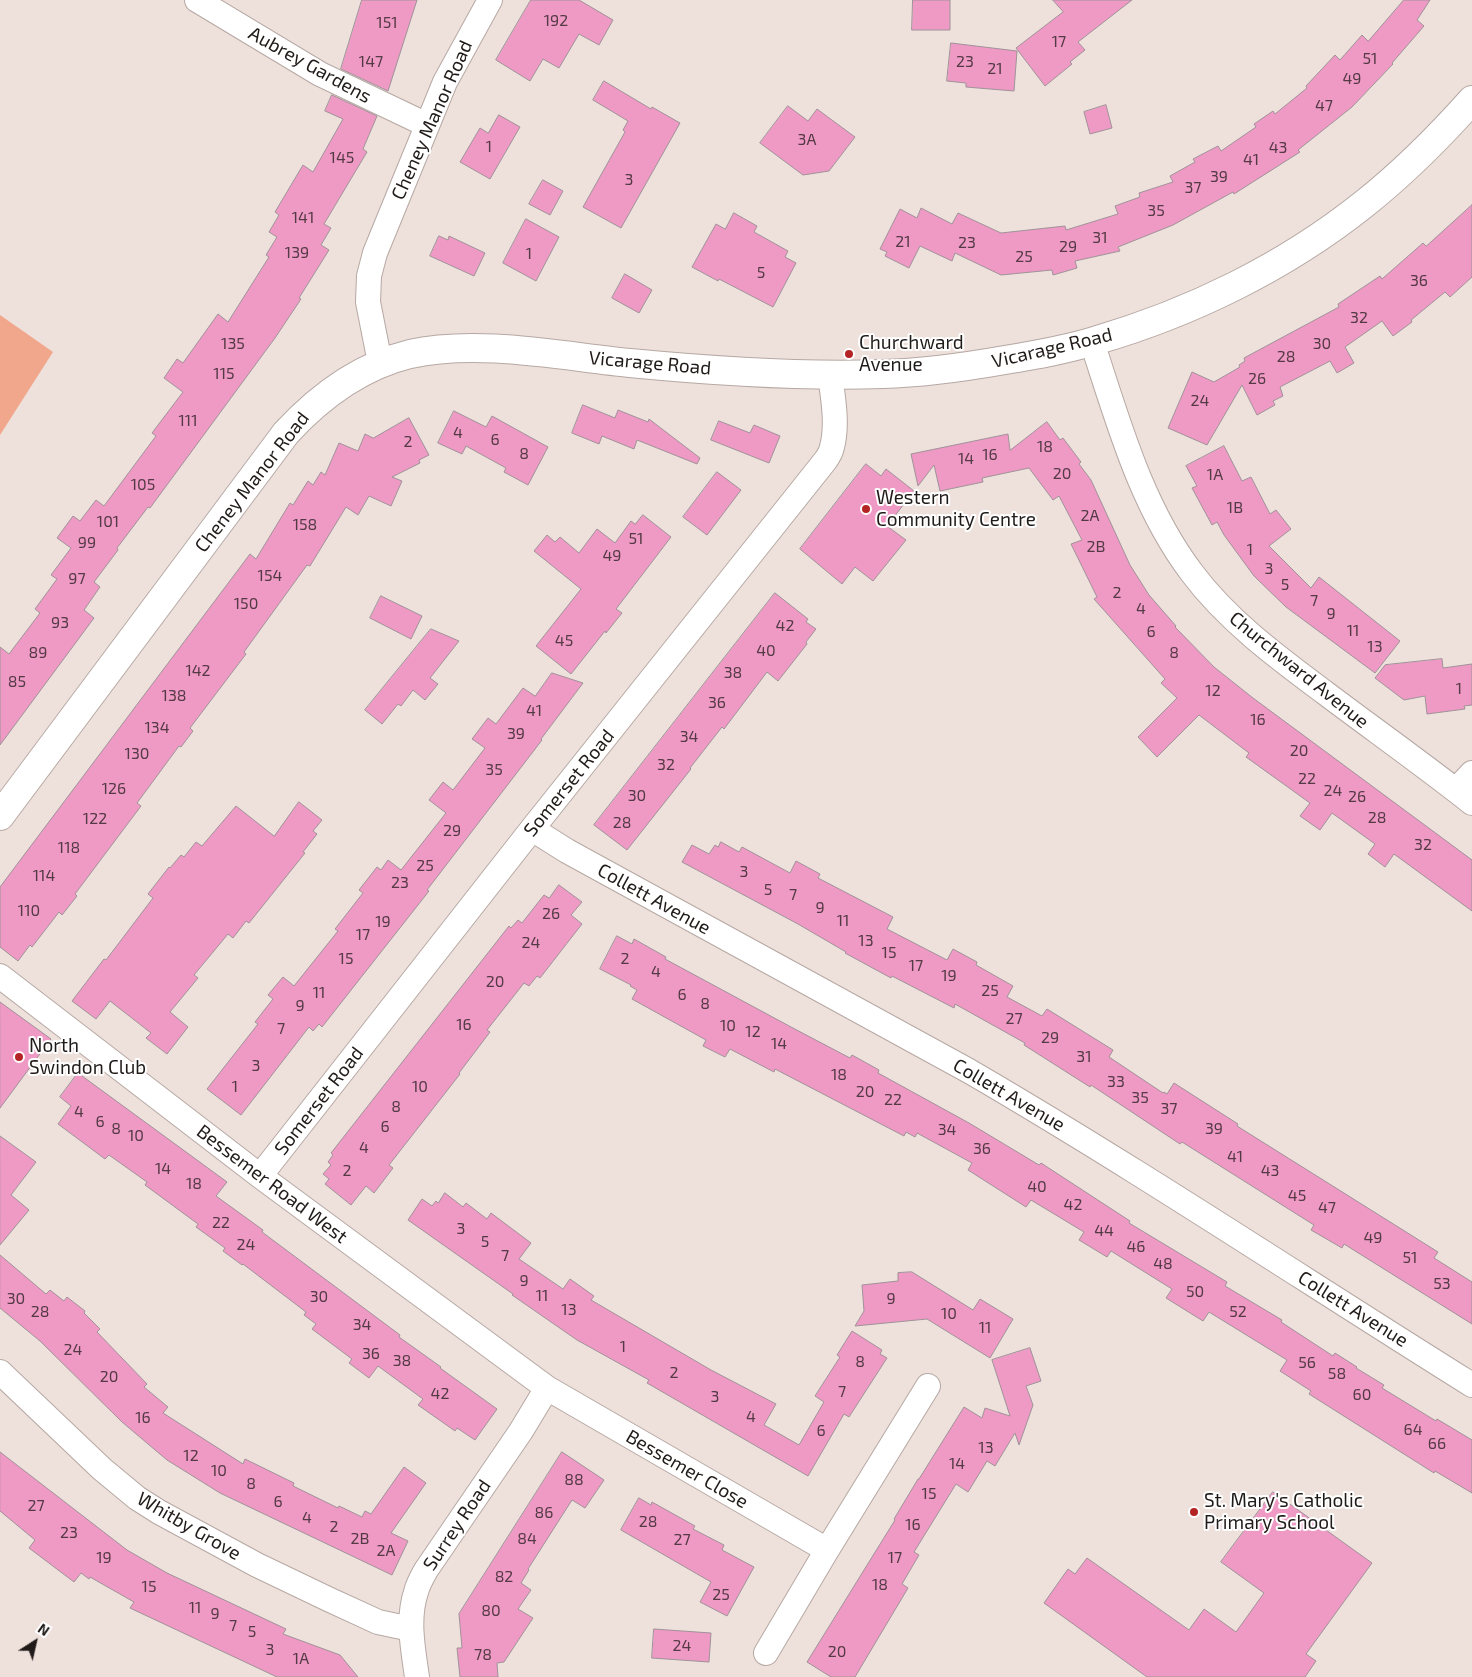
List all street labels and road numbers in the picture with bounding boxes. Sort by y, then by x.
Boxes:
street label: Aubrey Gardens [245,22,375,108]
street label: Cheney Manor Road [387,37,477,203]
street label: Vicarage Road [990,323,1114,373]
street label: Vicarage Road [588,346,712,380]
street label: Cheney Manor Road [190,407,314,557]
street label: Churchward Avenue [1225,607,1373,733]
street label: Somerset Road [519,725,619,841]
street label: Collett Avenue [594,859,714,939]
street label: Somerset Road [270,1042,368,1160]
street label: Collett Avenue [949,1054,1069,1136]
street label: Bessemer Road West [192,1120,352,1248]
street label: Collett Avenue [1294,1266,1412,1352]
street label: Bessemer Close [622,1425,752,1513]
street label: Surrey Road [418,1475,496,1575]
street label: Whitby Grove [133,1487,245,1565]

